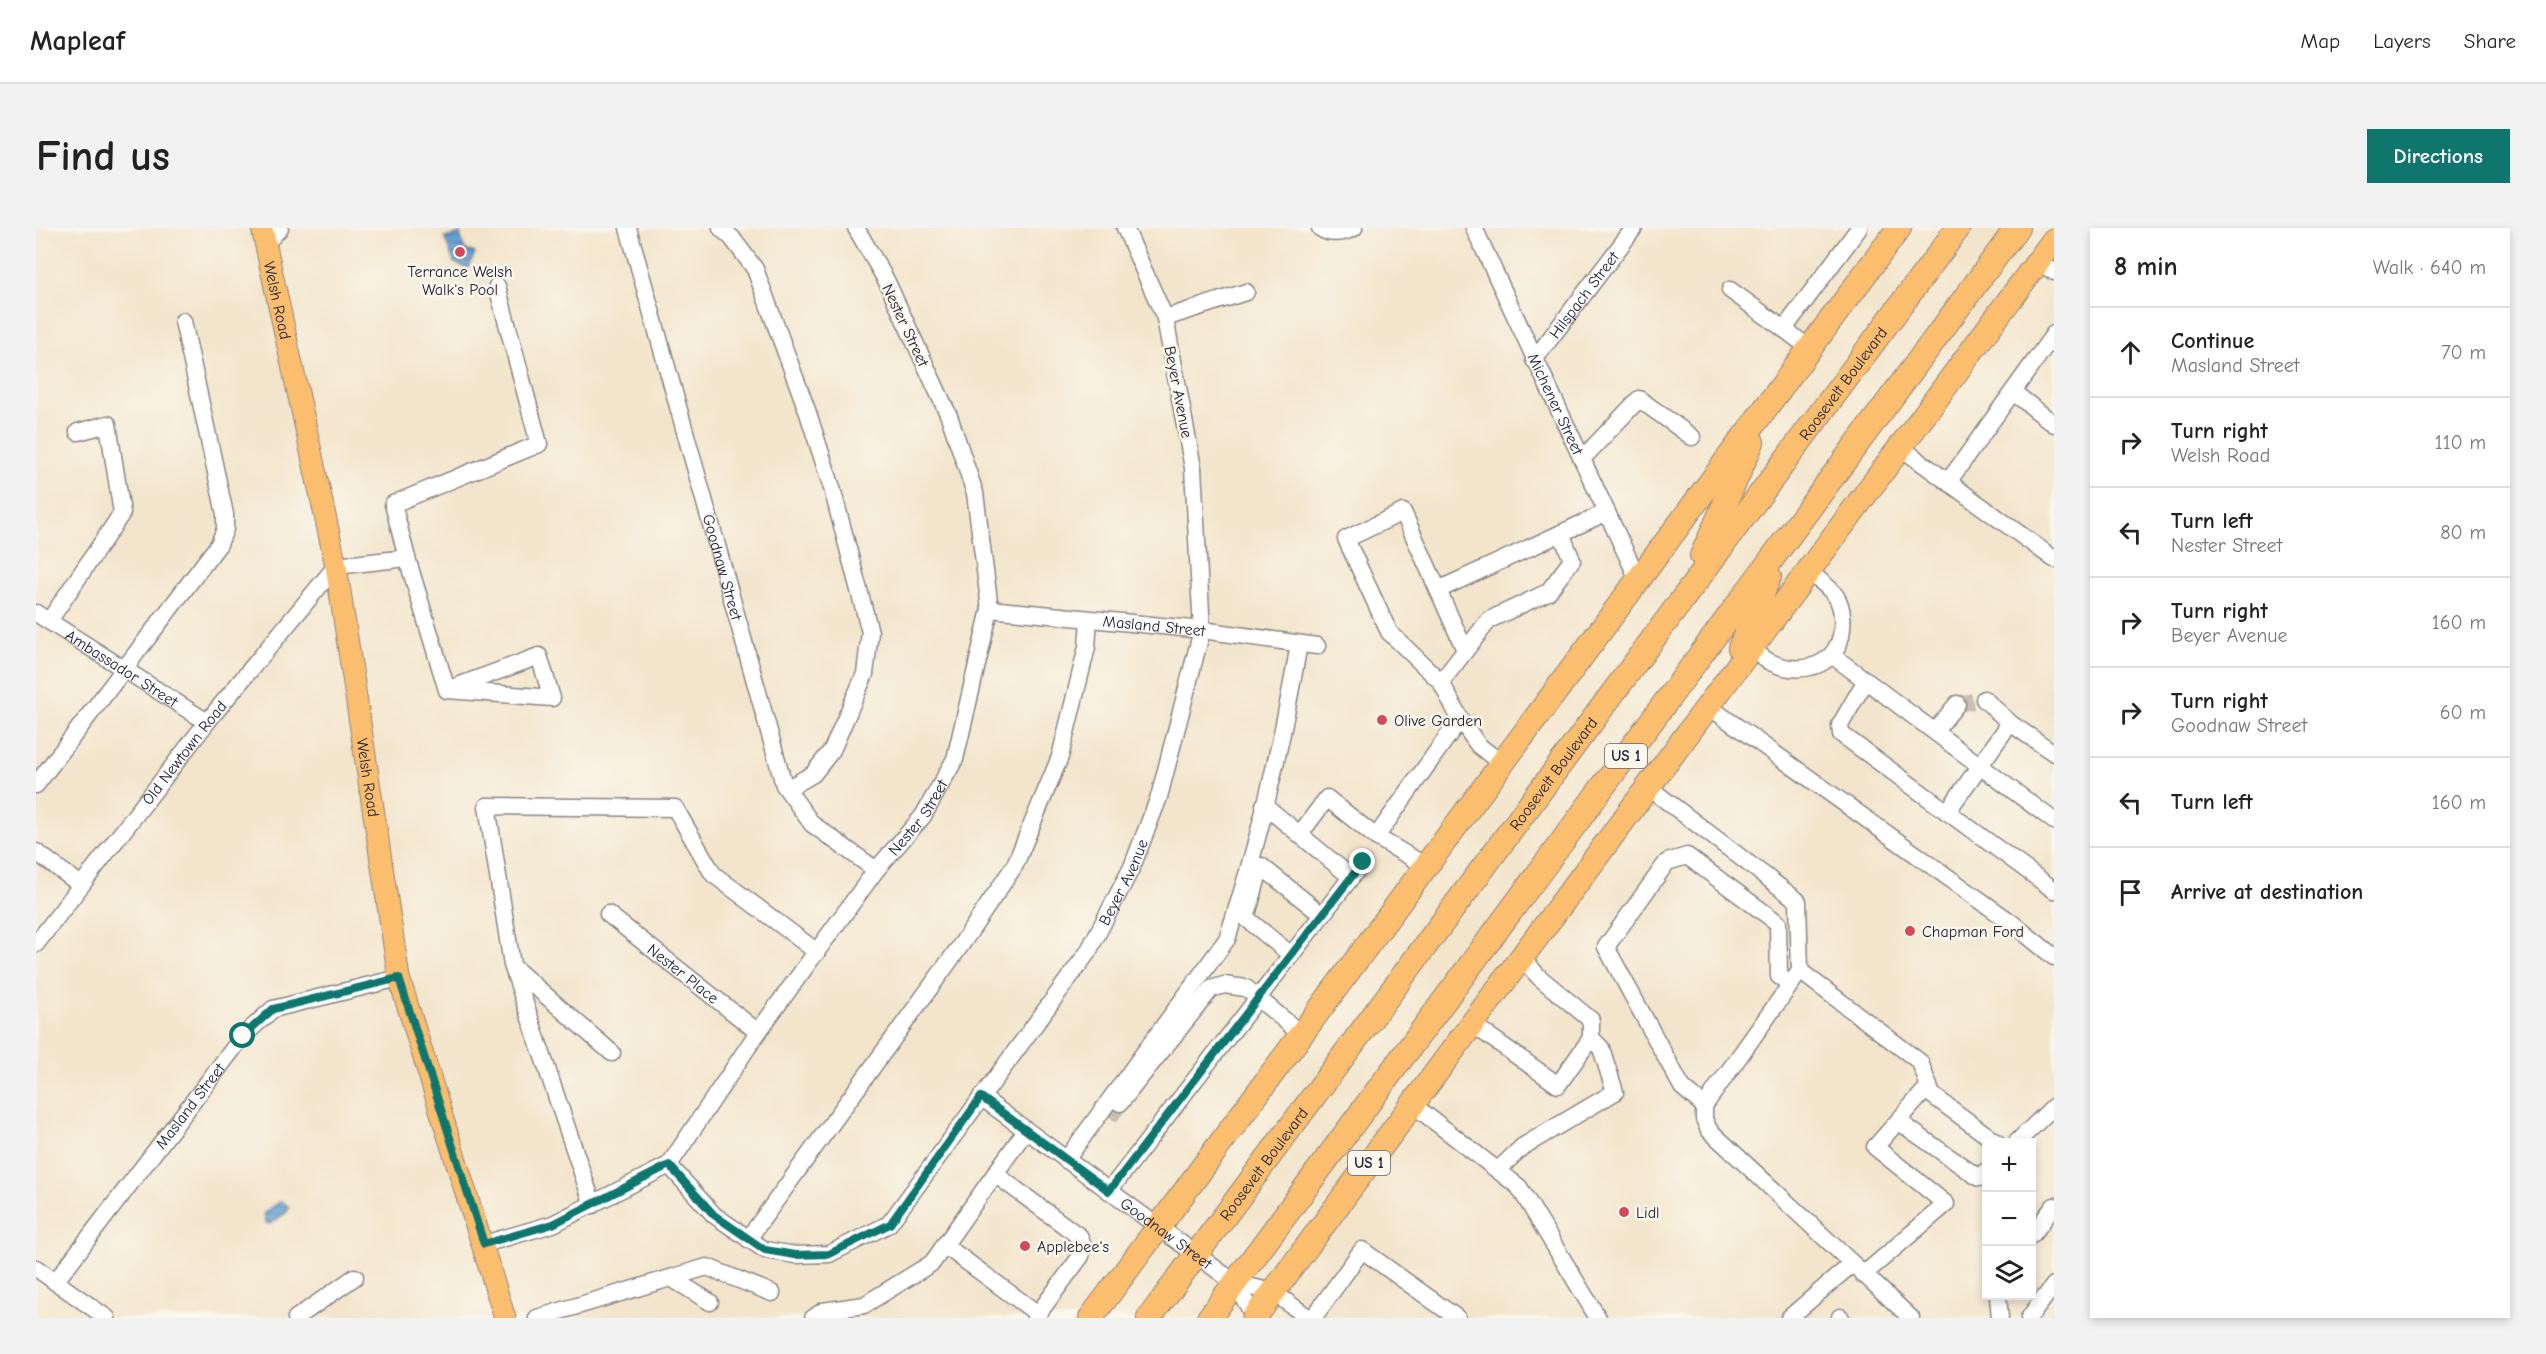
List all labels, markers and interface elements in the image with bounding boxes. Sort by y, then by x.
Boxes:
text: Mapleaf [30,25,125,57]
text: Map [2301,29,2340,53]
text: Layers [2373,29,2431,53]
text: Share [2464,29,2516,53]
button: Directions [2367,129,2510,183]
text: Find us [36,132,170,181]
marker: Terrance Welsh Walk's Pool [453,245,467,259]
street label: Hilspach Street [1546,248,1623,342]
text: 8 min [2114,252,2178,282]
text: Walk · 640 m [2373,256,2486,279]
street label: Welsh Road [260,260,294,341]
place label: Terrance Welsh Walk's Pool [407,263,513,299]
street label: Nester Street [878,281,932,370]
street label: Roosevelt Boulevard [1796,324,1891,444]
text: Continue [2171,328,2254,354]
icon: ahead [2114,336,2147,369]
text: 70 m [2441,341,2486,364]
street label: Beyer Avenue [1160,345,1196,440]
street label: Michener Street [1524,350,1587,458]
text: Masland Street [2171,354,2300,377]
text: Turn right [2171,418,2268,444]
icon: right [2114,426,2147,459]
text: 110 m [2435,431,2486,454]
text: Welsh Road [2171,444,2270,467]
text: Turn left [2171,508,2253,534]
street label: Goodnaw Street [699,512,745,623]
icon: left [2114,516,2147,549]
text: 80 m [2440,521,2486,544]
text: Nester Street [2171,534,2282,557]
text: Turn right [2171,598,2268,624]
icon: right [2114,606,2147,639]
text: 160 m [2432,611,2486,634]
street label: Masland Street [1102,612,1207,640]
text: Beyer Avenue [2171,624,2288,647]
street label: Ambassador Street [62,626,181,711]
text: Turn right [2171,688,2268,714]
icon: right [2114,696,2147,729]
street label: Old Newtown Road [139,698,231,809]
text: 60 m [2440,701,2486,724]
place label: Olive Garden [1394,712,1482,730]
marker: Olive Garden [1375,713,1389,727]
street label: Roosevelt Boulevard [1506,714,1602,834]
text: Goodnaw Street [2171,714,2307,737]
street label: Welsh Road [352,737,382,818]
road number: US 1 [1605,744,1647,768]
street label: Nester Street [885,776,952,859]
icon: left [2114,786,2147,819]
text: Turn left [2171,789,2253,815]
text: 160 m [2432,791,2486,814]
street label: Beyer Avenue [1095,837,1152,928]
route end [1349,848,1375,874]
icon: arrive [2114,876,2147,909]
text: Arrive at destination [2171,879,2363,905]
place label: Chapman Ford [1922,923,2024,941]
marker: Chapman Ford [1903,924,1917,938]
street label: Nester Place [644,941,722,1008]
route start [229,1022,255,1048]
street label: Masland Street [152,1060,229,1153]
street label: Roosevelt Boulevard [1217,1105,1312,1224]
map controls [1982,1138,2036,1300]
button: + [1982,1138,2036,1192]
road number: US 1 [1348,1151,1390,1175]
button: − [1982,1192,2036,1246]
street label: Goodnaw Street [1117,1194,1216,1273]
place label: Lidl [1636,1204,1660,1222]
marker: Lidl [1617,1205,1631,1219]
place label: Applebee's [1037,1238,1110,1256]
marker: Applebee's [1018,1239,1032,1253]
button: layers [1982,1246,2036,1300]

